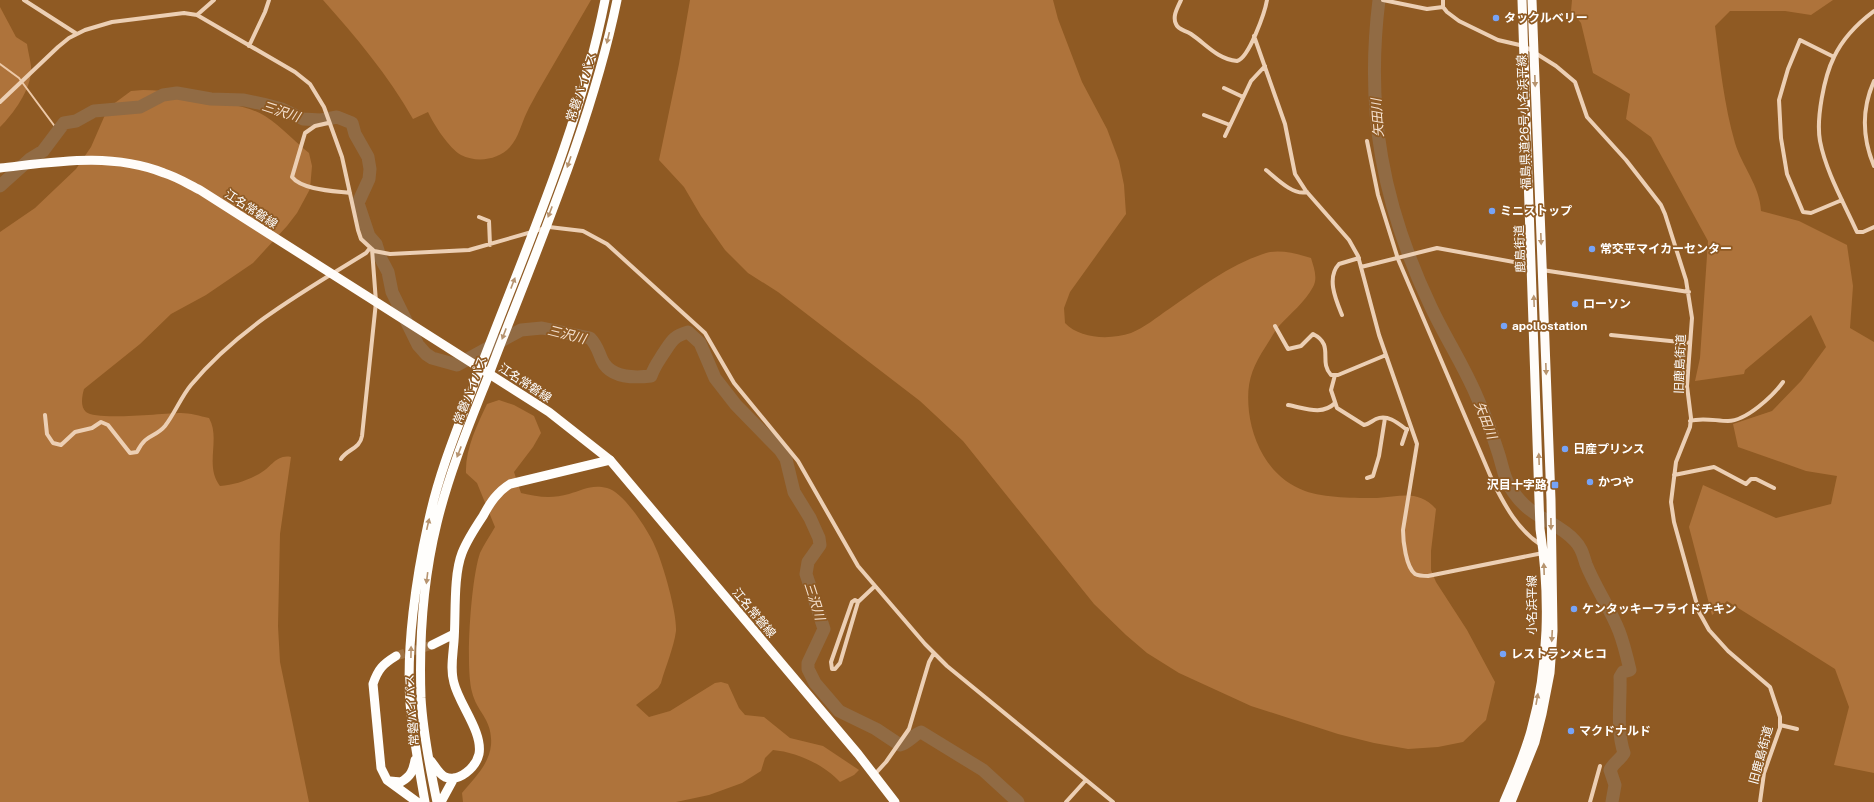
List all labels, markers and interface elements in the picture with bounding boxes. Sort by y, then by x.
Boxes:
place label: タックルベリー [1504,11,1588,25]
marker: タックルベリー [1491,13,1501,23]
one-way arrow [605,32,611,44]
street label: 常磐バイパス [563,51,599,123]
street label: 福島県道26号小名浜平線 [1515,54,1533,190]
one-way arrow [1532,75,1538,88]
water label: 矢田川 [1369,96,1386,138]
water label: 三沢川 [260,98,304,125]
one-way arrow [566,156,572,168]
street label: 江名常磐線 [222,187,280,231]
place label: ミニストップ [1500,204,1572,218]
marker: ミニストップ [1487,206,1497,216]
one-way arrow [547,207,553,219]
street label: 鹿島街道 [1512,225,1528,273]
one-way arrow [1537,233,1544,245]
place label: 常交平マイカーセンター [1600,242,1732,256]
marker: 常交平マイカーセンター [1587,244,1597,254]
one-way arrow [510,277,516,289]
one-way arrow [1530,295,1537,307]
place label: ローソン [1583,297,1631,311]
marker: ローソン [1570,299,1580,309]
place label: apollostation [1512,319,1587,333]
marker: apollostation [1499,321,1509,331]
water label: 三沢川 [546,322,590,347]
one-way arrow [500,328,506,340]
street label: 旧鹿島街道 [1672,334,1688,394]
street label: 常磐バイパス [451,354,489,426]
street label: 江名常磐線 [496,361,554,405]
one-way arrow [1542,363,1549,375]
water label: 矢田川 [1472,399,1500,443]
place label: 日産プリンス [1573,442,1645,456]
marker: 日産プリンス [1560,444,1570,454]
one-way arrow [455,446,461,458]
one-way arrow [1536,452,1542,465]
place label: かつや [1598,475,1634,489]
marker: かつや [1585,477,1595,487]
place label: 沢目十字路 [1487,478,1547,492]
marker: 沢目十字路 [1550,480,1560,490]
one-way arrow [425,517,431,530]
one-way arrow [1548,518,1554,531]
one-way arrow [1541,562,1547,575]
one-way arrow [424,571,431,584]
street label: 小名浜平線 [1525,575,1539,635]
water label: 三沢川 [801,580,828,624]
street label: 江名常磐線 [729,586,779,640]
place label: ケンタッキーフライドチキン [1582,602,1737,616]
marker: ケンタッキーフライドチキン [1569,604,1579,614]
one-way arrow [1549,630,1556,642]
one-way arrow [408,645,414,658]
place label: レストランメヒコ [1511,647,1607,661]
marker: レストランメヒコ [1498,649,1508,659]
street label: 常磐バイパス [403,674,421,746]
one-way arrow [1534,693,1540,705]
place label: マクドナルド [1579,724,1651,738]
street label: 旧鹿島街道 [1746,724,1776,786]
marker: マクドナルド [1566,726,1576,736]

